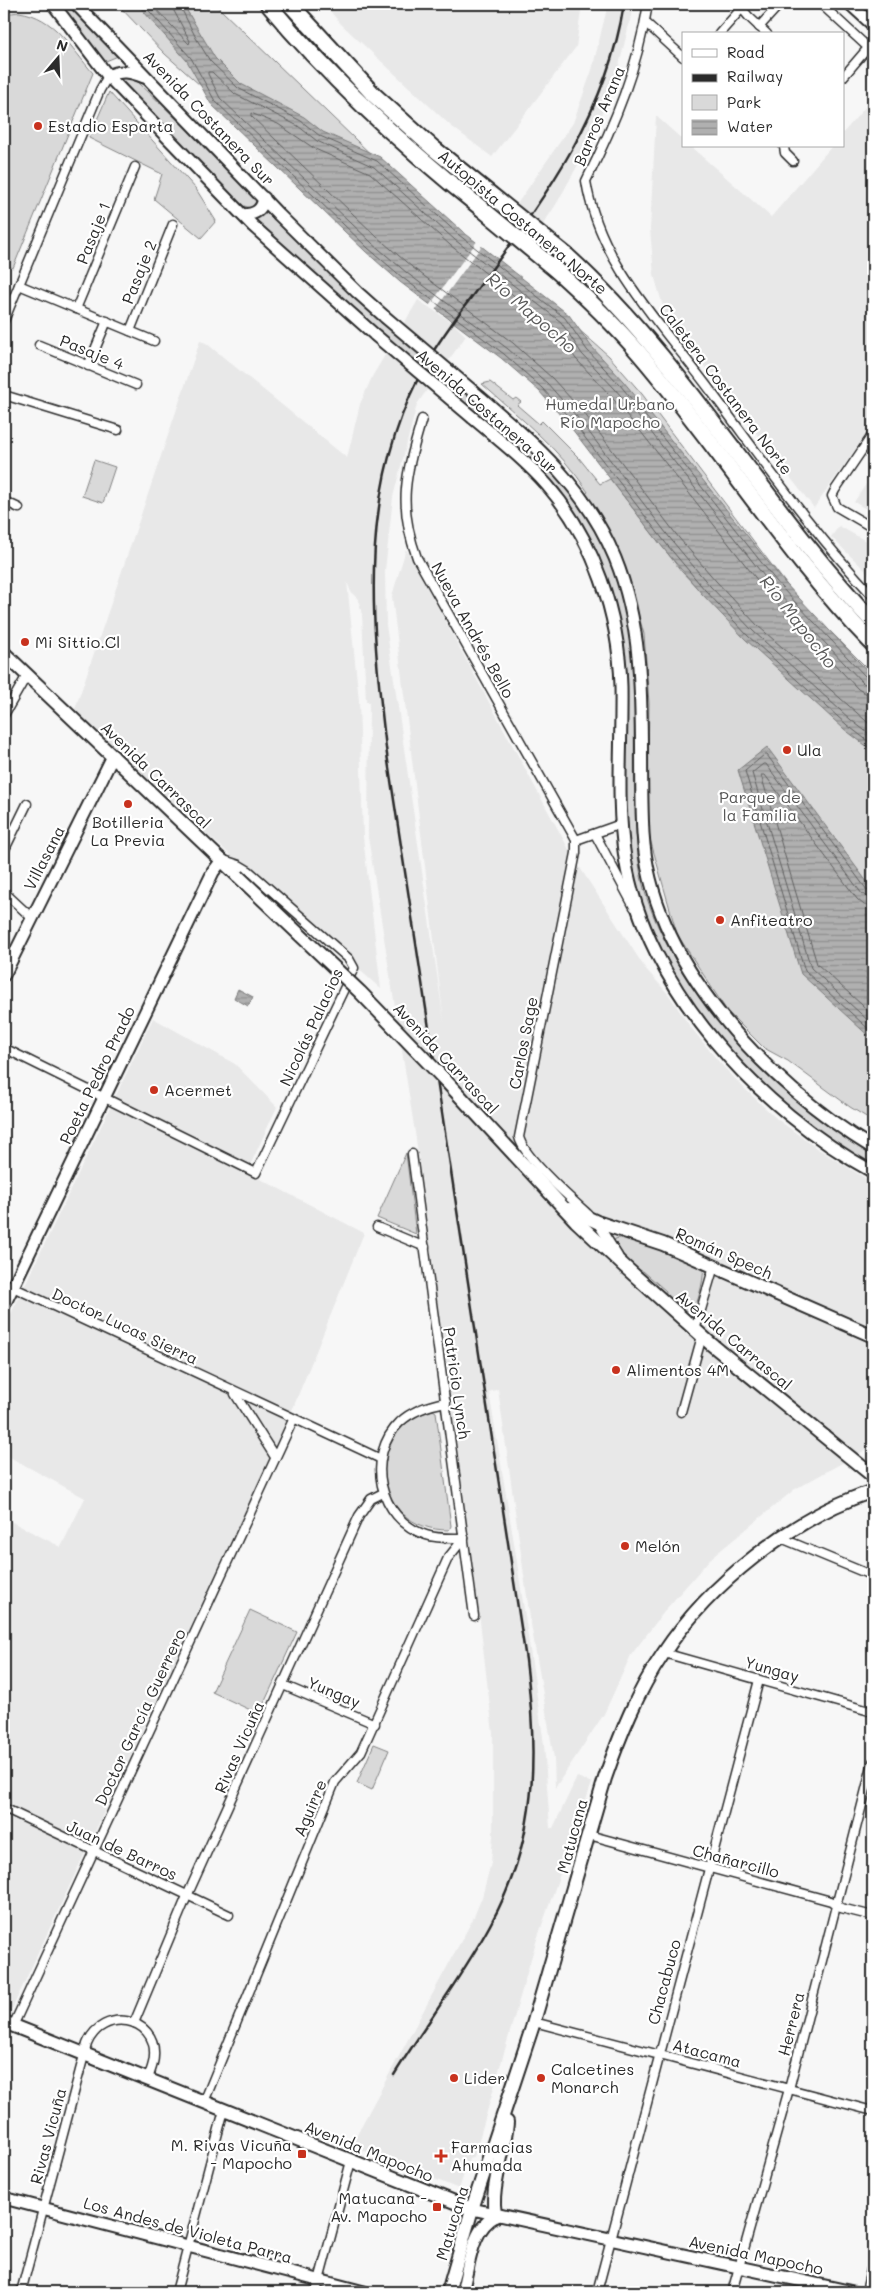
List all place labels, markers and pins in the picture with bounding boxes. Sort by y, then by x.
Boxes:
place label: Estadio Esparta [48,115,173,136]
marker: Estadio Esparta [32,120,44,132]
place label: Mi Sittio.Cl [35,631,120,652]
marker: Mi Sittio.Cl [19,636,31,648]
place label: Ula [797,739,822,760]
marker: Ula [781,744,793,756]
marker: Botilleria La Previa [122,798,134,810]
place label: Botilleria La Previa [91,811,165,850]
place label: Anfiteatro [730,909,813,930]
marker: Anfiteatro [714,914,726,926]
place label: Acermet [164,1079,232,1100]
marker: Acermet [148,1084,160,1096]
place label: Alimentos 4M [626,1359,729,1380]
marker: Alimentos 4M [610,1364,622,1376]
place label: Melón [635,1535,680,1556]
marker: Melón [619,1540,631,1552]
place label: Calcetines Monarch [551,2058,634,2097]
place label: Lider [464,2067,505,2088]
marker: Lider [448,2072,460,2084]
marker: Calcetines Monarch [535,2072,547,2084]
place label: M. Rivas Vicuña - Mapocho [171,2134,292,2173]
place label: Farmacias Ahumada [451,2136,533,2175]
marker: M. Rivas Vicuña - Mapocho [296,2148,308,2160]
marker: Farmacias Ahumada [435,2150,447,2162]
place label: Matucana - Av. Mapocho [330,2187,427,2226]
marker: Matucana - Av. Mapocho [431,2201,443,2213]

